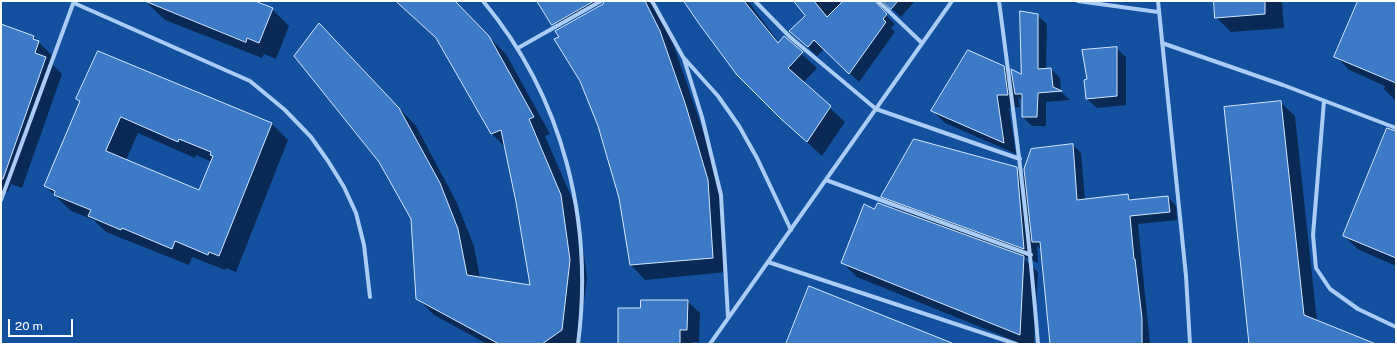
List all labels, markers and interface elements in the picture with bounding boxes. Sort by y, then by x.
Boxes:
scale bar [10,311,75,337]
text: 20 m [15,319,43,333]

